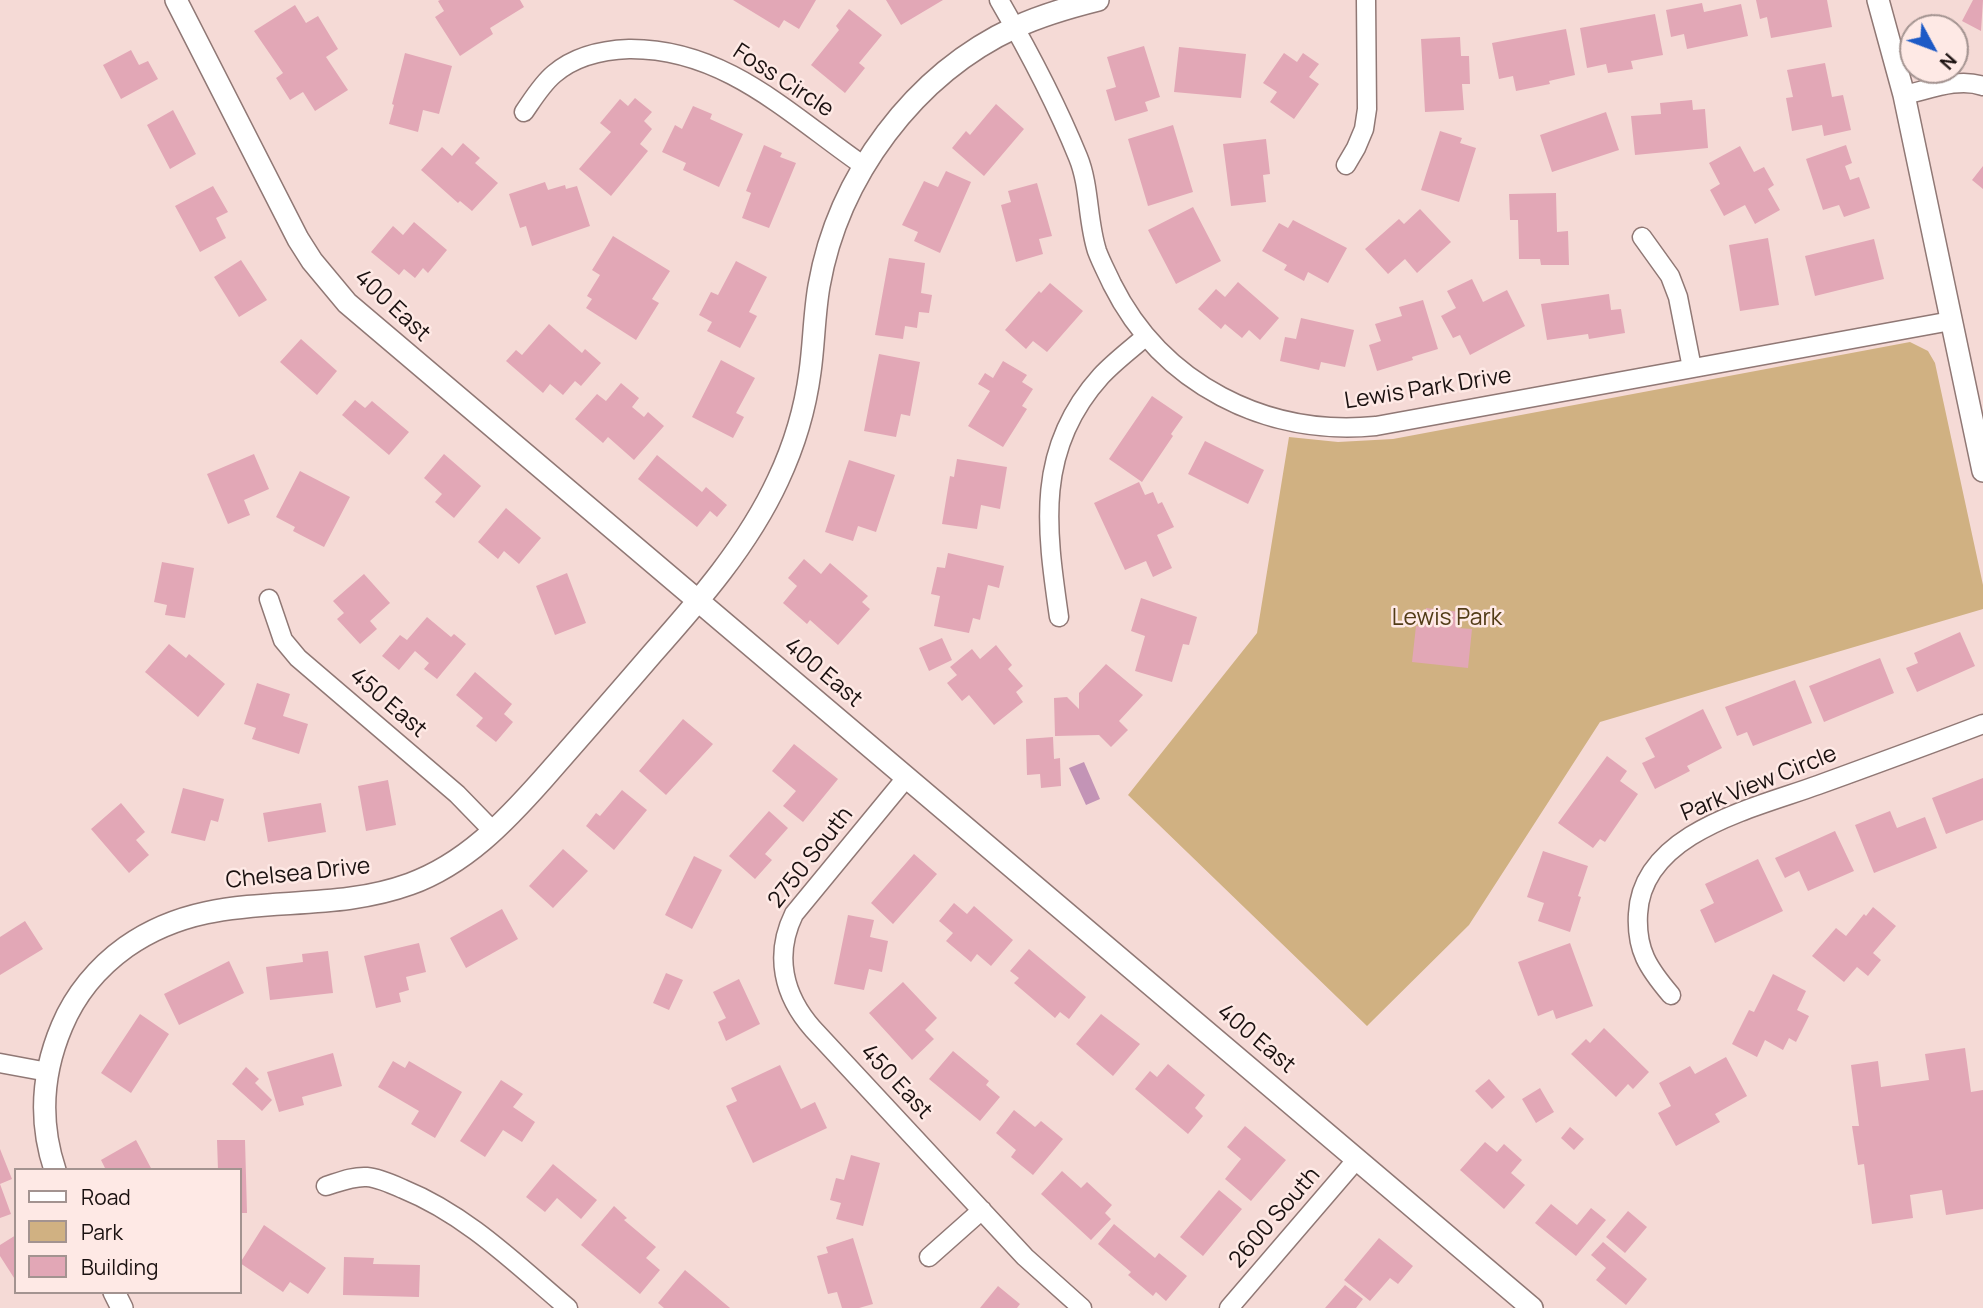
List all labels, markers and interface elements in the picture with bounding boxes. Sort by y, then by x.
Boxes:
north arrow [1899,14,1969,84]
street label: Foss Circle [727,38,839,124]
text: N [1934,48,1963,75]
street label: 400 East [348,264,436,348]
street label: Lewis Park Drive [1343,362,1513,416]
park label: Lewis Park [1392,605,1502,633]
street label: 400 East [778,632,868,714]
street label: 450 East [344,662,432,744]
street label: Park View Circle [1677,740,1841,828]
street label: 2750 South [763,802,859,914]
street label: Chelsea Drive [224,853,372,895]
street label: 400 East [1211,998,1301,1080]
street label: 450 East [854,1039,938,1125]
street label: 2600 South [1224,1162,1326,1274]
legend [14,1168,242,1294]
text: Road [81,1183,131,1211]
text: Park [81,1218,123,1246]
text: Building [81,1253,158,1281]

